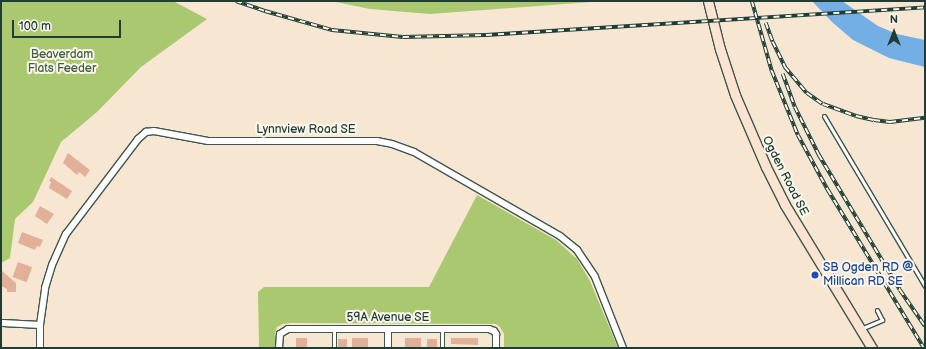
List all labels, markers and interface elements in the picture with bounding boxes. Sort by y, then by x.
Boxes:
scale bar [14,12,123,38]
north arrow [874,12,914,52]
text: N [890,13,898,26]
text: 100 m [19,19,51,34]
park label: Beaverdam Flats Feeder [28,48,96,76]
street label: Lynnview Road SE [256,123,356,137]
street label: Ogden Road SE [759,134,811,218]
place label: SB Ogden RD @ Millican RD SE [823,261,913,289]
marker: SB Ogden RD @ Millican RD SE [810,270,820,280]
street label: 59A Avenue SE [346,311,430,325]

